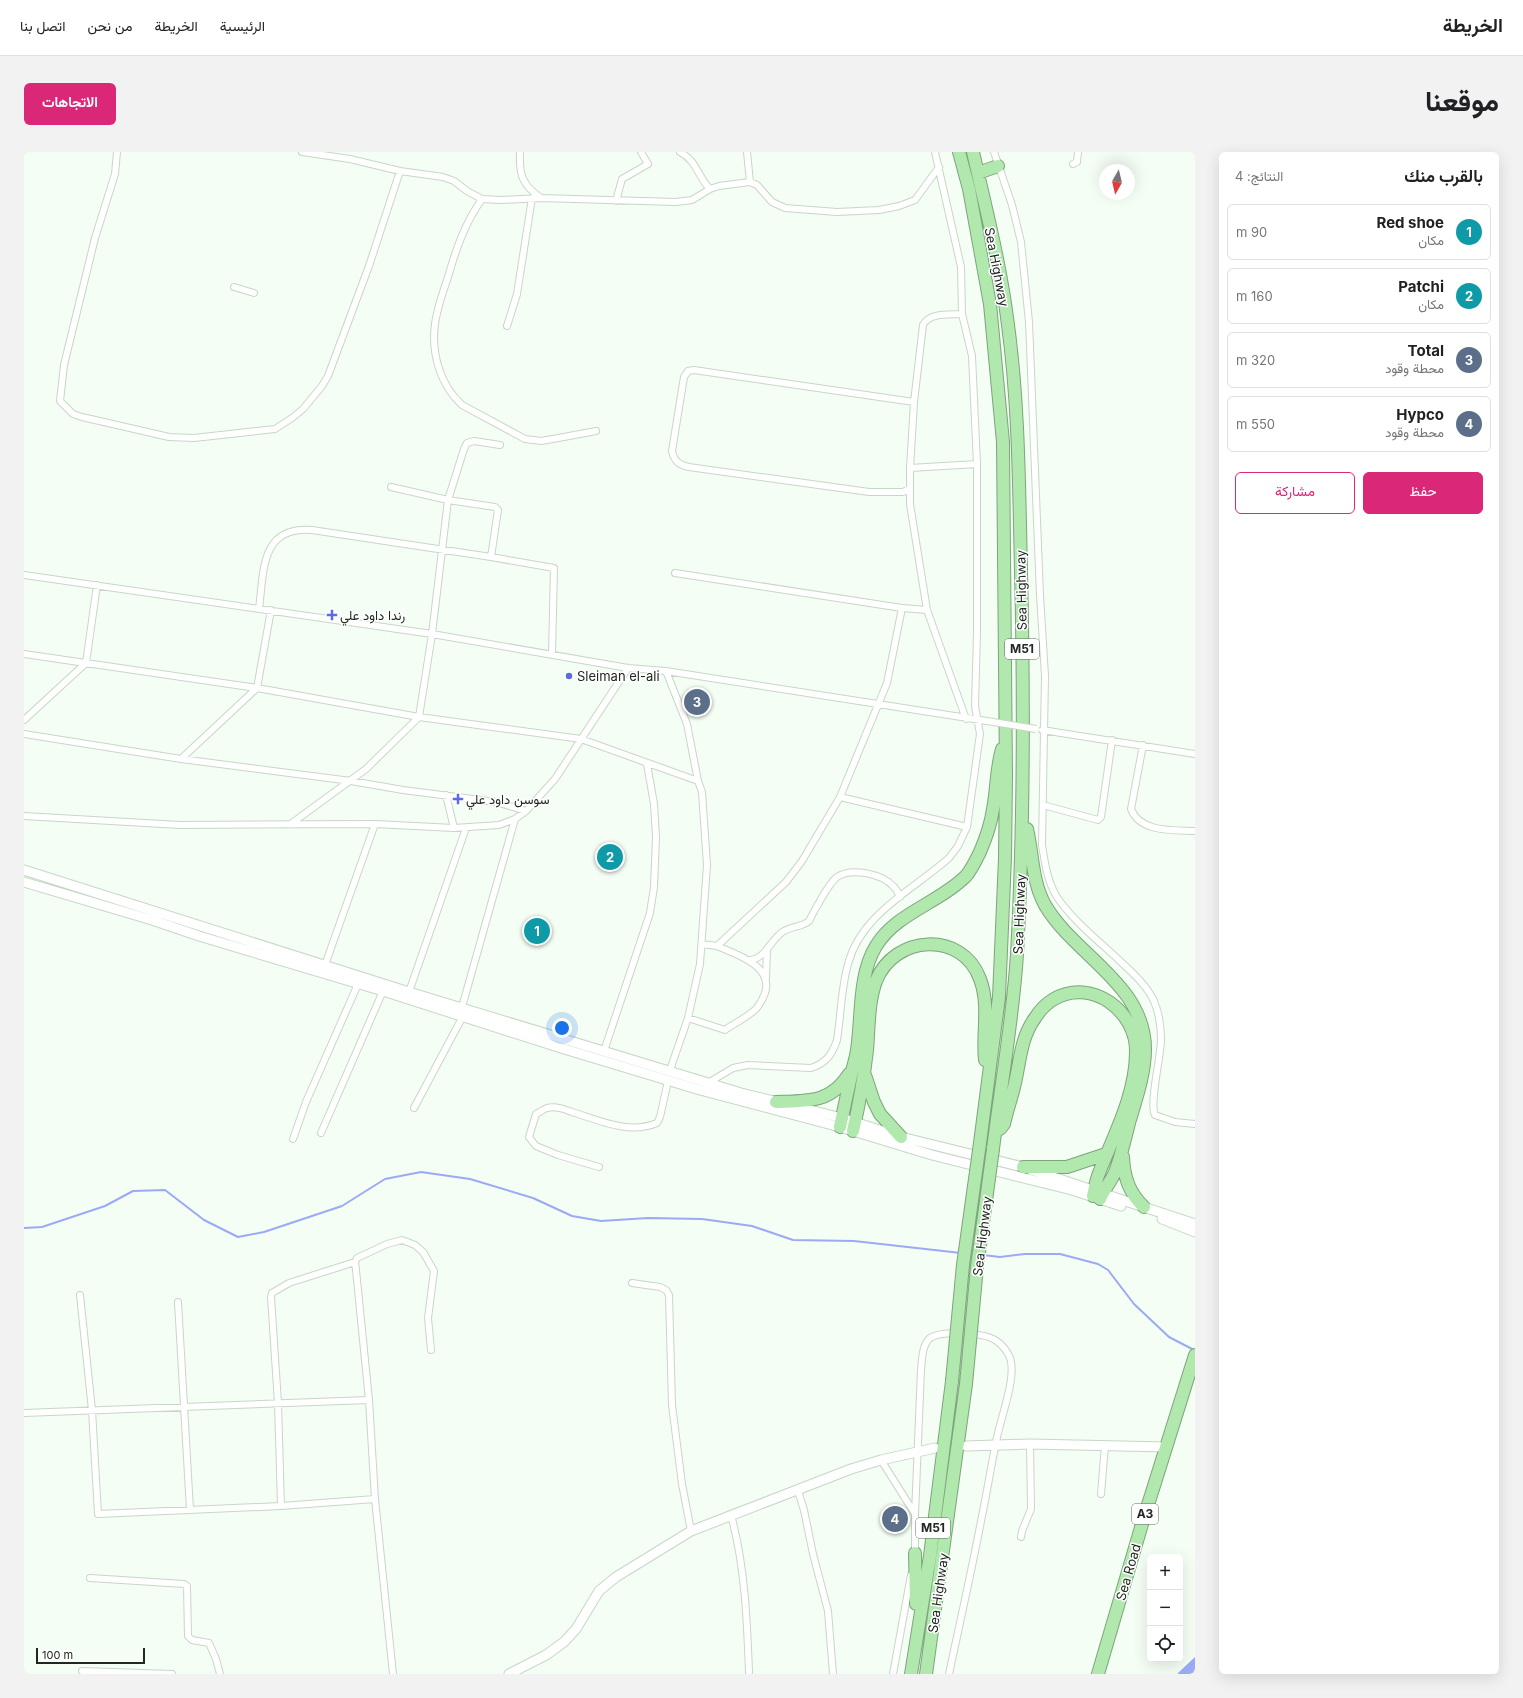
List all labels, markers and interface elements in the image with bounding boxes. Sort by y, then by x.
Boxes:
text: الخريطة [1443,14,1503,37]
text: اتصل بنا [20,17,65,34]
text: من نحن [87,17,133,34]
text: الخريطة [155,17,198,34]
text: الرئيسية [220,17,265,34]
button: الاتجاهات [24,83,116,125]
text: موقعنا [1425,84,1499,118]
north arrow [1099,164,1135,200]
text: بالقرب منك [1404,166,1483,186]
text: النتائج: 4 [1235,168,1283,184]
text: Red shoe [1377,213,1444,232]
text: 90 m [1236,224,1267,240]
text: 1 [1466,224,1472,240]
street label: Sea Highway [981,226,1013,308]
text: مكان [1418,232,1444,248]
text: Patchi [1398,277,1444,296]
text: 160 m [1236,288,1273,304]
text: 2 [1465,288,1473,304]
text: مكان [1418,296,1444,312]
text: Total [1408,341,1444,360]
text: 320 m [1236,352,1275,368]
text: 3 [1465,352,1473,368]
text: محطة وقود [1385,360,1444,376]
text: Hypco [1396,405,1444,424]
text: 550 m [1236,416,1275,432]
text: 4 [1465,416,1473,432]
text: محطة وقود [1385,424,1444,440]
button: مشاركة [1235,472,1355,514]
button: حفظ [1363,472,1483,514]
street label: Sea Highway [1012,550,1030,630]
place label: رندا داود علي [340,607,405,626]
marker: رندا داود علي [327,610,337,620]
road number: M51 [1005,639,1039,659]
place label: Sleiman el-ali [577,668,660,684]
marker: Sleiman el-ali [564,671,574,681]
pin: 3 [684,687,710,717]
place label: سوسن داود علي [466,791,550,810]
marker: سوسن داود علي [453,794,463,804]
pin: 2 [597,842,623,872]
street label: Sea Highway [1010,873,1028,955]
pin: 1 [524,916,550,946]
your location [552,1018,572,1038]
street label: Sea Highway [969,1195,995,1277]
pin: 4 [882,1504,908,1534]
road number: A3 [1132,1504,1158,1524]
road number: M51 [916,1518,950,1538]
street label: Sea Road [1112,1542,1144,1602]
street label: Sea Highway [924,1552,952,1634]
map controls [1147,1554,1183,1662]
button: + [1147,1554,1183,1590]
button: − [1147,1590,1183,1626]
button: locate [1147,1626,1183,1662]
scale bar [36,1646,145,1665]
text: 100 m [42,1648,73,1662]

